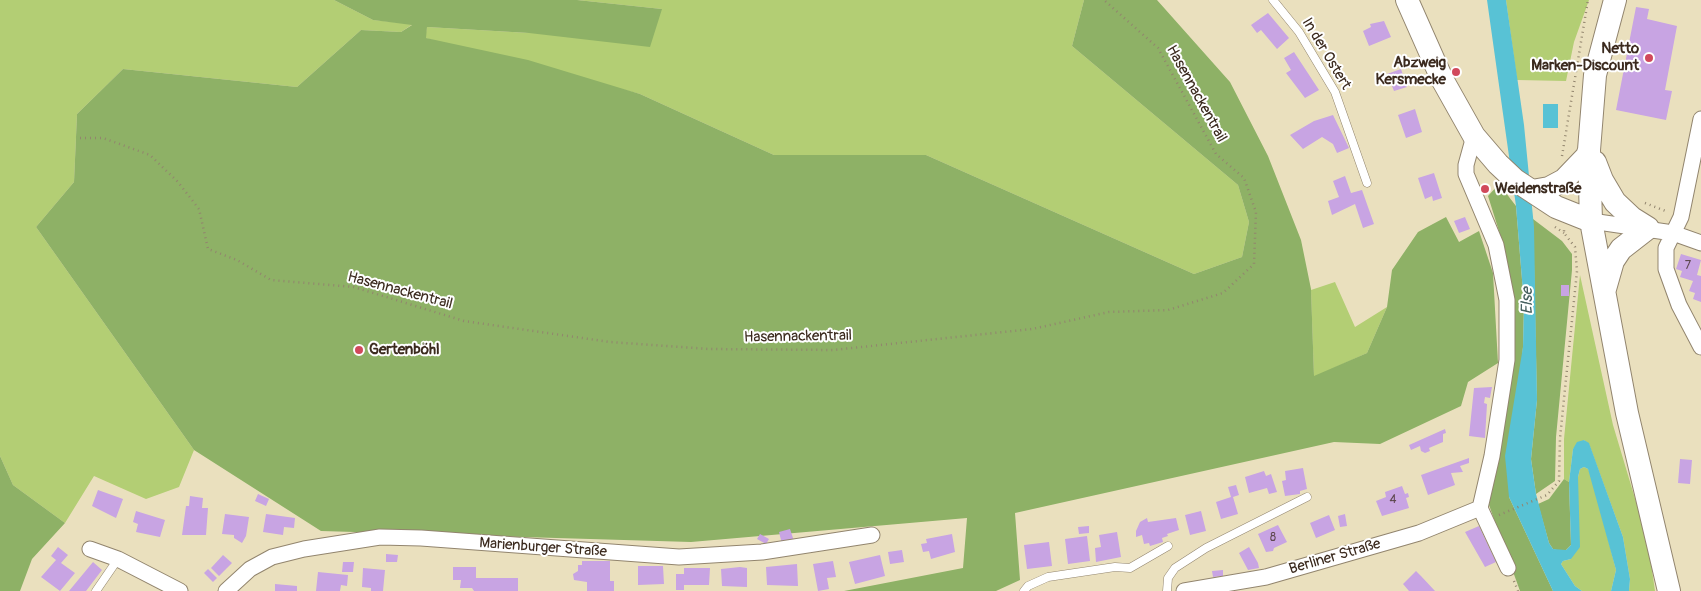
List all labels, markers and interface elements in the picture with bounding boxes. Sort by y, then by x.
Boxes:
street label: In der Ostert [1298,15,1354,93]
place label: Netto Marken-Discount [1531,40,1639,75]
street label: Hasennackentrail [1162,42,1230,146]
marker: Netto Marken-Discount [1643,52,1655,64]
place label: Abzweig Kersmecke [1376,54,1446,89]
marker: Abzweig Kersmecke [1450,66,1462,78]
place label: Weidenstraße [1495,180,1581,198]
marker: Weidenstraße [1479,183,1491,195]
house number: 7 [1685,259,1691,273]
street label: Hasennackentrail [345,268,455,314]
water label: Else [1518,287,1538,315]
street label: Hasennackentrail [744,327,852,347]
place label: Gertenböhl [369,341,439,359]
marker: Gertenböhl [353,344,365,356]
house number: 4 [1390,493,1396,507]
house number: 8 [1270,531,1276,545]
street label: Marienburger Straße [479,535,607,561]
street label: Berliner Straße [1287,535,1383,579]

